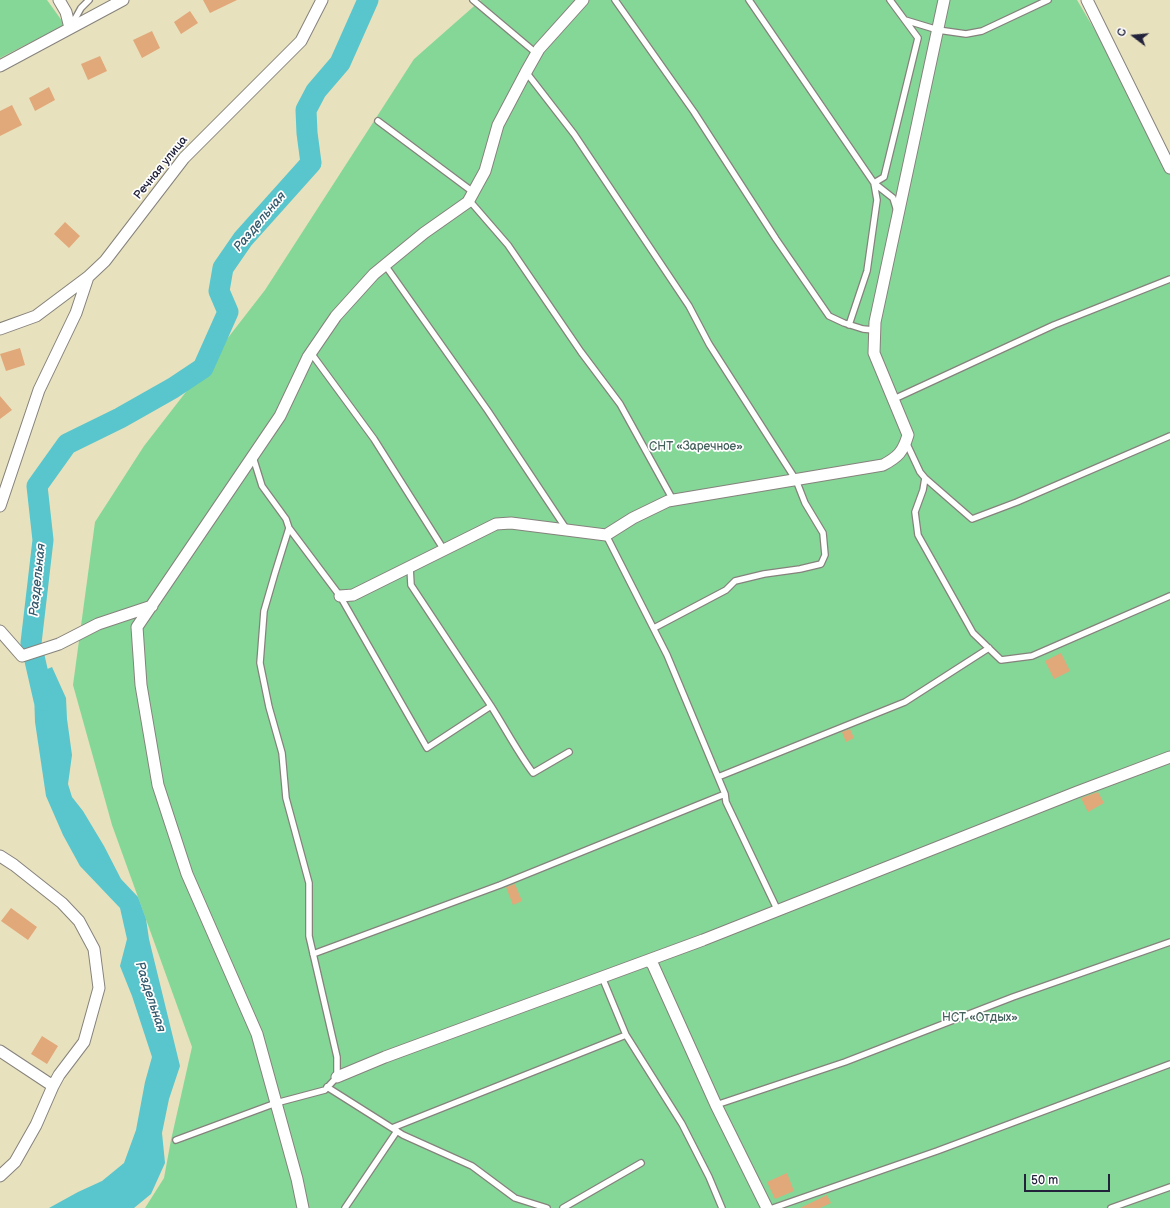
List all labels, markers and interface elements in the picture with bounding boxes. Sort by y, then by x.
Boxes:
north arrow [1114,16,1154,56]
text: С [1115,27,1129,38]
street label: Речная улица [131,133,191,203]
water label: Раздельная [230,189,290,255]
park label: СНТ «Заречное» [649,440,743,454]
water label: Раздельная [26,543,50,617]
water label: Раздельная [131,960,169,1034]
park label: НСТ «Отдых» [942,1011,1018,1025]
scale bar [1026,1166,1112,1192]
text: 50 m [1031,1173,1058,1188]

